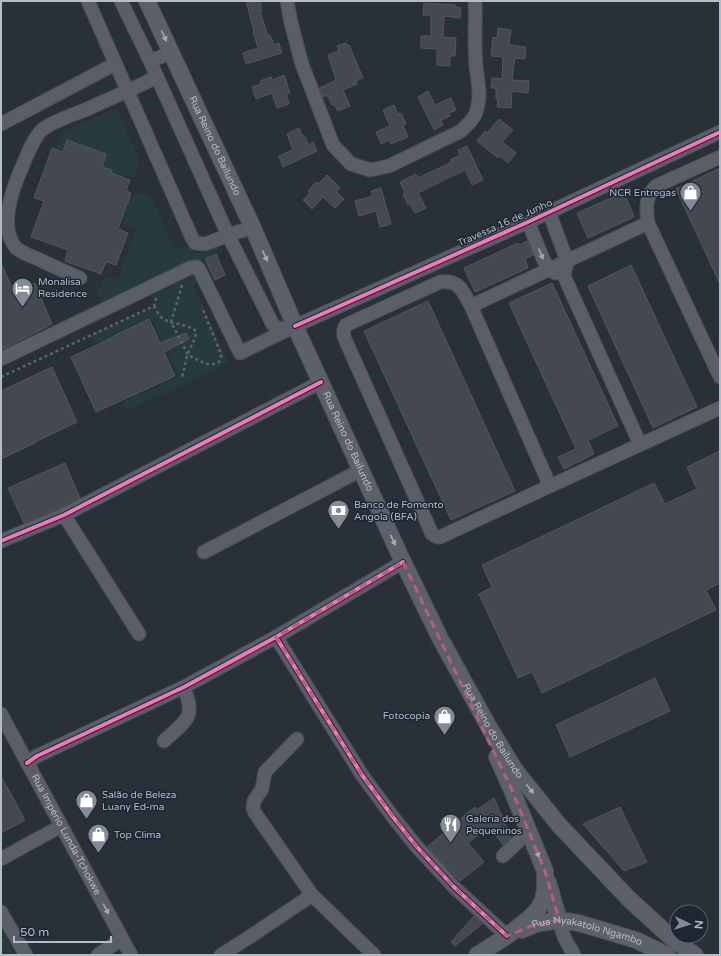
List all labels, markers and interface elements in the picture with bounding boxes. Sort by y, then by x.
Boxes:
one-way arrow [161,31,167,42]
street label: Rua Reino do Bailundo [186,94,243,198]
shop icon: NCR Entregas [678,180,704,213]
place label: NCR Entregas [609,187,676,199]
street label: Travessa 16 de Junho [456,197,554,249]
one-way arrow [538,249,544,261]
one-way arrow [262,251,268,262]
hotel icon: Monalisa Residence [10,275,36,308]
place label: Monalisa Residence [38,276,87,300]
street label: Rua Reino do Bailundo [320,389,376,493]
bank icon: Banco de Fomento Angola (BFA) [326,498,352,531]
place label: Banco de Fomento Angola (BFA) [354,499,444,523]
one-way arrow [391,535,397,547]
street label: Rua Reino do Bailundo [460,681,525,781]
shop icon: Fotocopia [432,703,458,736]
place label: Fotocopia [383,710,430,722]
street label: Rua Império Lunda-Tchokwe [29,772,104,897]
one-way arrow [526,783,534,794]
shop icon: Salão de Beleza Luany Ed-ma [73,788,99,821]
place label: Salão de Beleza Luany Ed-ma [102,789,176,813]
restaurant icon: Galeria dos Pequeninos [437,812,463,845]
place label: Galeria dos Pequeninos [466,813,522,837]
shop icon: Top Clima [86,822,112,855]
place label: Top Clima [114,829,161,841]
one-way arrow [534,846,540,857]
one-way arrow [103,903,109,915]
north arrow [669,904,709,944]
street label: Rua Nyakatolo Ngambo [530,914,645,948]
scale bar [14,918,111,944]
text: N [692,920,705,930]
text: 50 m [20,925,49,939]

